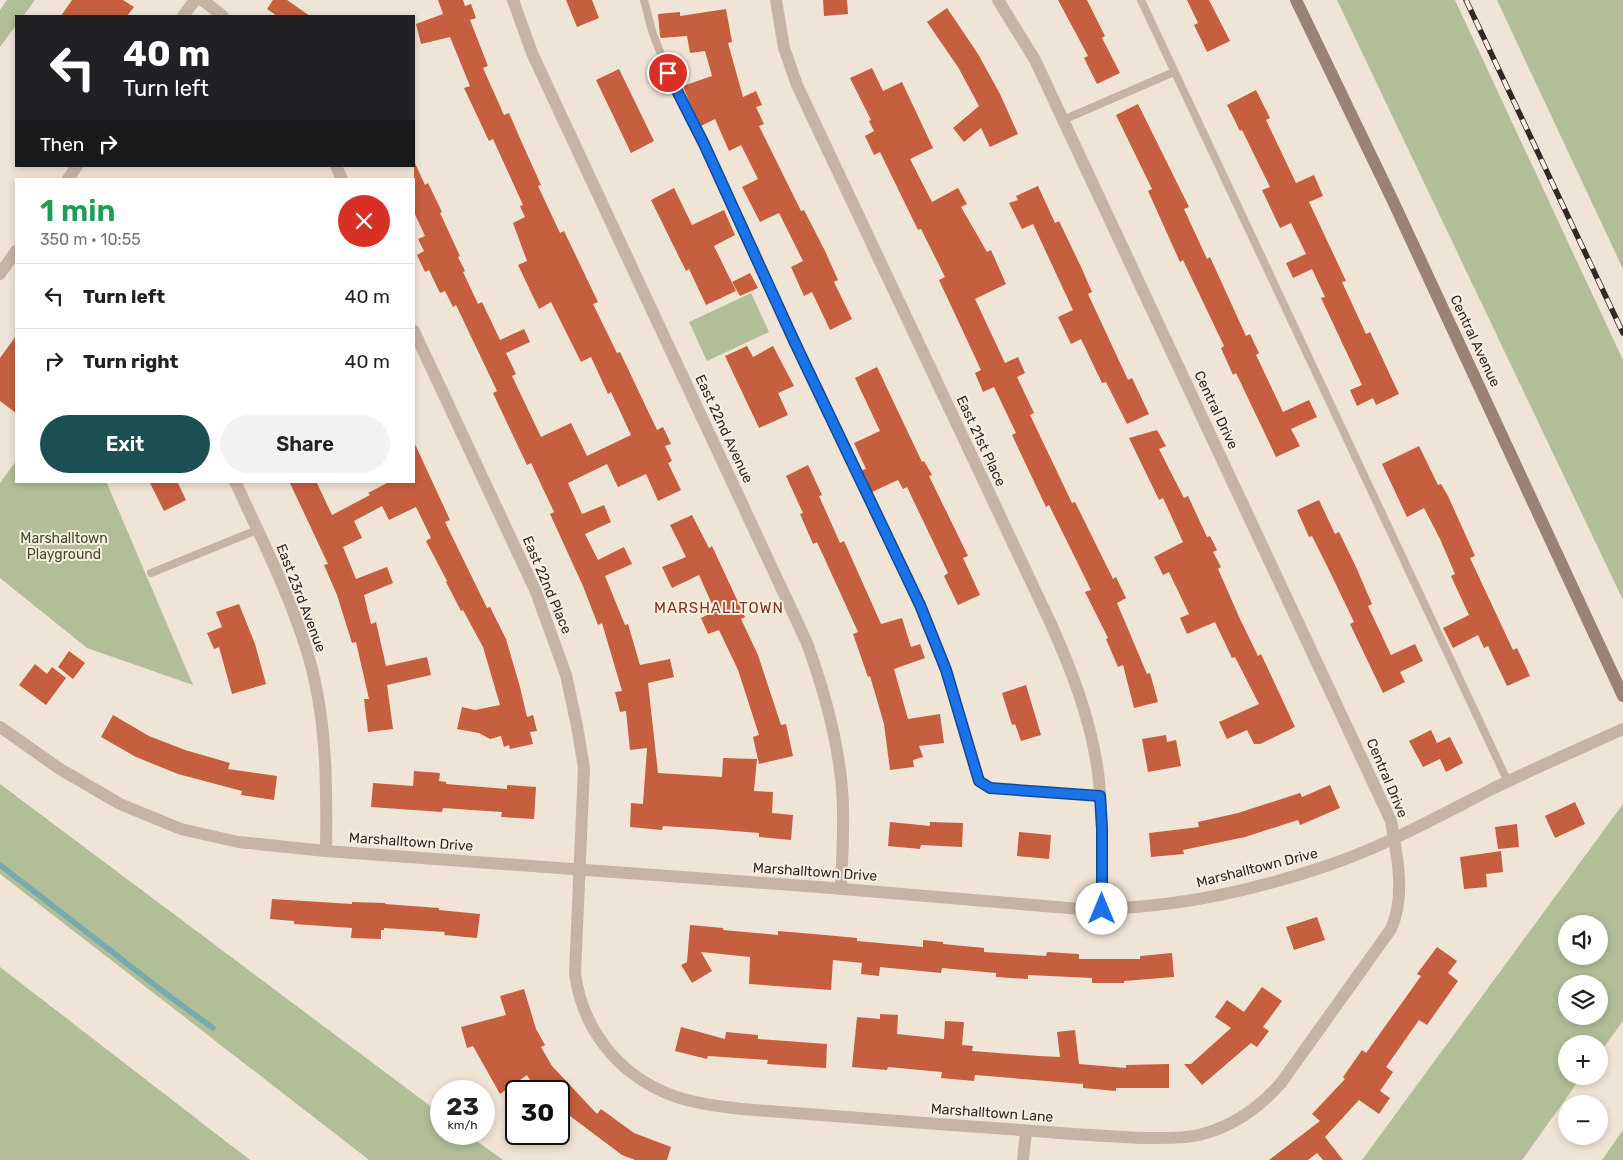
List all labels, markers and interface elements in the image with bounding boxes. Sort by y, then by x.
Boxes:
text: 40 m [123,33,210,75]
icon: left [40,35,105,100]
pin [647,52,689,94]
icon: arrive [654,59,682,87]
text: Turn left [123,75,209,102]
icon: right [94,130,122,158]
text: Then [40,133,84,156]
text: 1 min [40,193,115,229]
button: close [338,195,390,247]
text: 350 m · 10:55 [40,230,141,249]
icon: left [40,282,68,310]
text: Turn left [83,285,165,308]
text: 40 m [345,285,390,308]
street label: Central Avenue [1446,292,1504,390]
icon: right [40,347,68,375]
text: Turn right [83,350,178,373]
text: 40 m [345,350,390,373]
street label: Central Drive [1190,368,1242,452]
street label: East 22nd Avenue [691,372,757,486]
street label: East 21st Place [953,393,1010,489]
button: Exit [40,415,210,473]
button: Share [220,415,390,473]
park label: Marshalltown Playground [20,530,108,563]
street label: East 22nd Place [519,534,575,637]
street label: East 23rd Avenue [273,542,330,655]
district label: MARSHALLTOWN [654,599,784,617]
street label: Central Drive [1363,736,1411,820]
street label: Marshalltown Drive [348,829,474,855]
street label: Marshalltown Drive [1195,845,1320,891]
street label: Marshalltown Drive [752,859,878,885]
position arrow [1075,882,1127,934]
map controls [1558,915,1608,1145]
button: sound [1558,915,1608,965]
button: layers [1558,975,1608,1025]
button: + [1558,1035,1608,1085]
speed limit sign: 30 [505,1080,570,1145]
text: 23 [446,1092,479,1121]
button: − [1558,1095,1608,1145]
street label: Marshalltown Lane [930,1100,1054,1126]
text: km/h [448,1118,477,1132]

